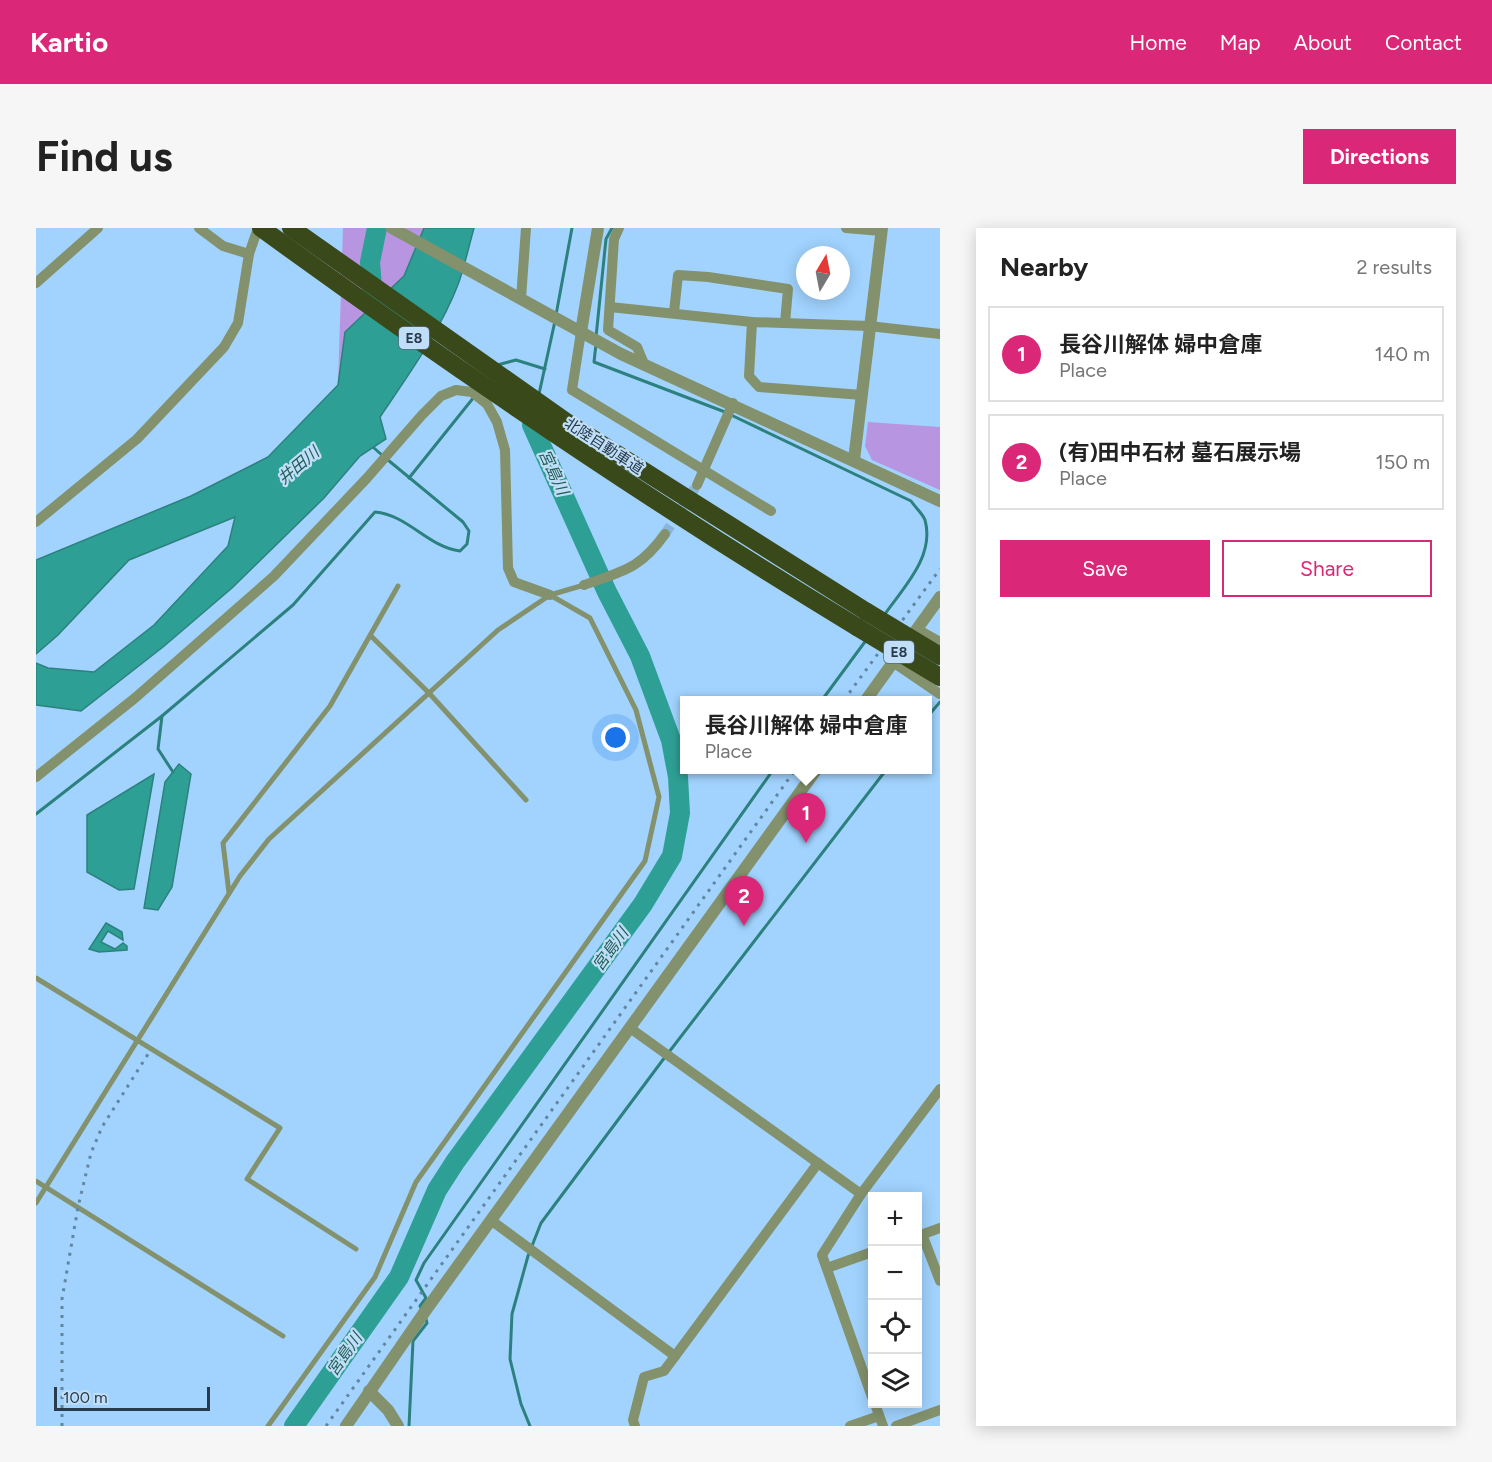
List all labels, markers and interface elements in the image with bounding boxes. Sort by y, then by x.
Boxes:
text: Kartio [30,25,108,59]
text: Home [1130,30,1187,55]
text: Map [1220,30,1261,55]
text: About [1294,30,1352,55]
text: Contact [1385,30,1462,55]
button: Directions [1303,129,1456,184]
text: Find us [36,131,173,182]
north arrow [796,246,850,300]
text: Nearby [1000,251,1088,283]
text: 2 results [1356,255,1432,279]
road number: E8 [399,327,429,349]
text: 長谷川解体 婦中倉庫 [1059,331,1262,358]
text: 1 [1017,342,1026,366]
text: 140 m [1375,342,1430,366]
text: Place [1059,358,1107,382]
street label: 北陸自動車道 [561,414,647,478]
text: (有)田中石材 墓石展示場 [1059,439,1301,466]
water label: 井田川 [274,441,324,488]
water label: 宮島川 [535,446,573,500]
text: 2 [1016,450,1027,474]
text: 150 m [1375,450,1430,474]
text: Place [1059,466,1107,490]
button: Save [1000,540,1210,597]
button: Share [1222,540,1432,597]
road number: E8 [884,641,914,663]
popup [680,696,932,774]
text: 長谷川解体 婦中倉庫 [704,712,908,739]
your location [601,723,630,752]
text: Place [704,739,752,763]
pin: 1 [786,794,826,843]
pin: 2 [724,876,764,926]
water label: 宮島川 [589,923,633,974]
map controls [868,1192,922,1408]
button: + [868,1192,922,1246]
button: − [868,1246,922,1300]
button: locate [868,1300,922,1354]
water label: 宮島川 [323,1328,367,1379]
button: layers [868,1354,922,1408]
scale bar [54,1384,210,1412]
text: 100 m [63,1388,108,1407]

